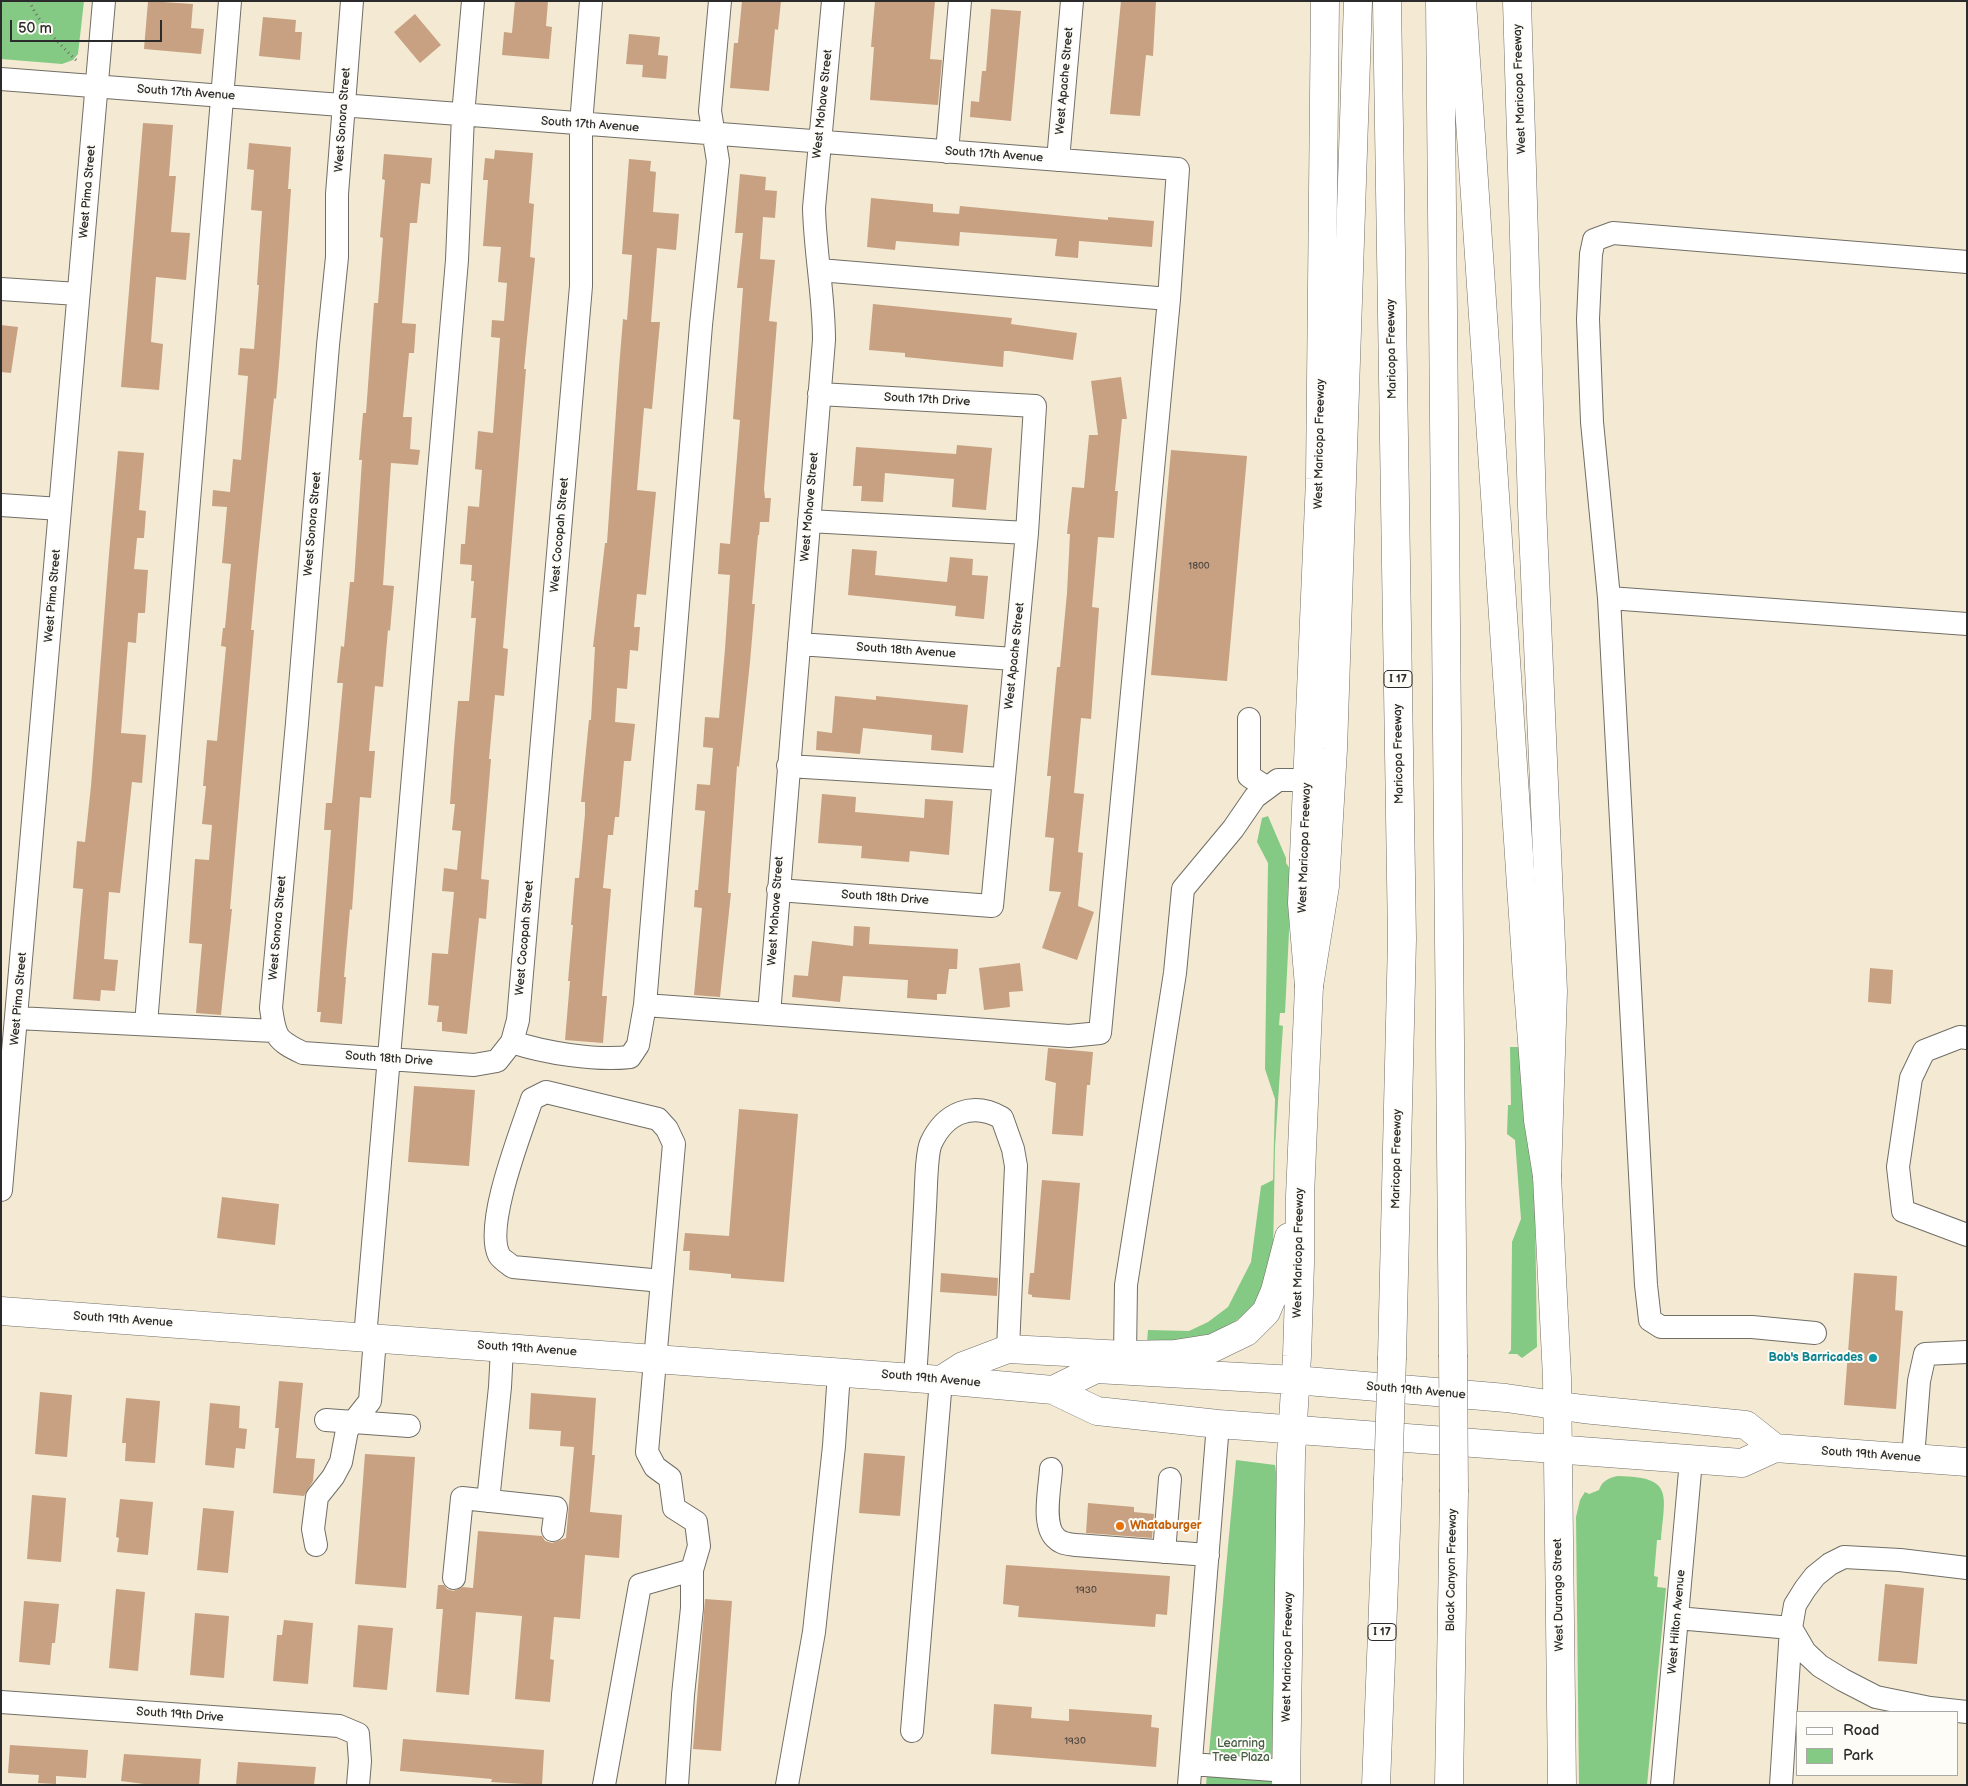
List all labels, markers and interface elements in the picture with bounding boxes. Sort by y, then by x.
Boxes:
scale bar [12,10,165,42]
text: 50 m [18,19,52,38]
street label: West Maricopa Freeway [1511,24,1529,154]
street label: West Apache Street [1053,27,1077,135]
street label: West Mohave Street [810,49,836,159]
street label: West Sonora Street [332,67,354,173]
street label: South 17th Avenue [136,82,236,104]
street label: South 17th Avenue [540,114,640,136]
street label: South 17th Avenue [944,144,1044,166]
street label: West Pima Street [77,145,99,239]
street label: Maricopa Freeway [1384,299,1400,399]
street label: West Maricopa Freeway [1312,379,1328,509]
street label: South 17th Drive [883,391,971,409]
street label: West Mohave Street [798,452,822,562]
street label: West Sonora Street [301,471,325,577]
street label: West Cocopah Street [548,477,572,593]
street label: West Pima Street [42,549,64,643]
house number: 1800 [1188,560,1210,572]
street label: West Apache Street [1002,602,1028,710]
street label: South 18th Avenue [856,640,956,662]
road number: I 17 [1384,671,1412,688]
street label: Maricopa Freeway [1391,704,1407,804]
street label: West Maricopa Freeway [1296,783,1314,913]
street label: West Mohave Street [765,856,787,966]
street label: West Sonora Street [266,875,290,981]
street label: West Cocopah Street [513,880,537,996]
street label: South 18th Drive [841,888,929,908]
street label: West Pima Street [8,952,30,1046]
street label: South 18th Drive [345,1049,433,1069]
street label: Maricopa Freeway [1389,1109,1405,1209]
street label: West Maricopa Freeway [1291,1188,1307,1318]
street label: South 19th Avenue [73,1309,173,1331]
street label: South 19th Avenue [477,1338,577,1360]
place label: Bob's Barricades [1768,1351,1863,1365]
marker: Bob's Barricades [1867,1352,1879,1364]
street label: South 19th Avenue [881,1367,981,1391]
street label: South 19th Avenue [1366,1379,1466,1403]
street label: South 19th Avenue [1821,1444,1921,1466]
street label: Black Canyon Freeway [1444,1508,1460,1632]
place label: Whataburger [1130,1519,1202,1533]
marker: Whataburger [1114,1520,1126,1532]
street label: West Durango Street [1551,1538,1567,1652]
street label: West Hilton Avenue [1665,1569,1689,1675]
house number: 1930 [1075,1584,1097,1596]
street label: West Maricopa Freeway [1280,1592,1296,1722]
road number: I 17 [1368,1624,1396,1640]
street label: South 19th Drive [136,1705,224,1725]
legend [1796,1711,1958,1776]
text: Road [1843,1721,1879,1740]
house number: 1930 [1064,1735,1086,1747]
park label: Learning Tree Plaza [1212,1737,1270,1765]
text: Park [1843,1746,1873,1765]

